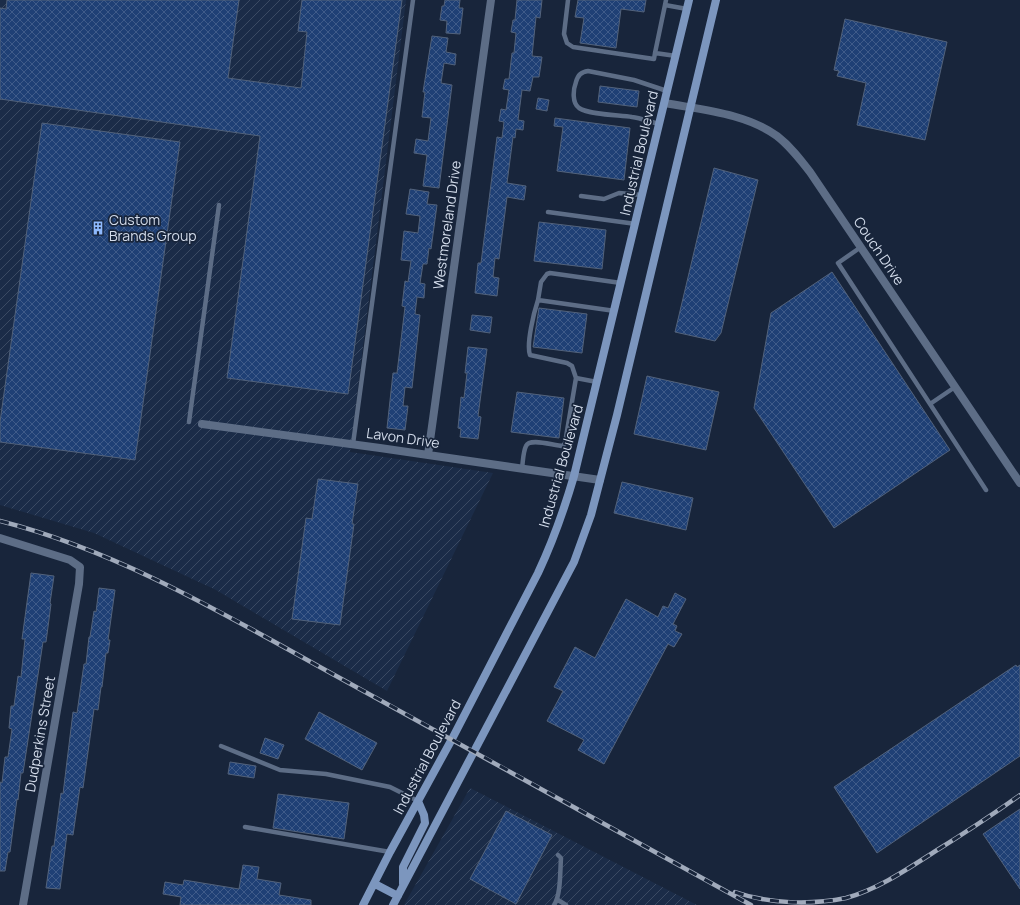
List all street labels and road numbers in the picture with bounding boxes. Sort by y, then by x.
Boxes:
street label: Industrial Boulevard [615,89,662,217]
street label: Westmoreland Drive [428,159,465,290]
street label: Couch Drive [850,213,909,288]
street label: Industrial Boulevard [534,402,587,530]
street label: Lavon Drive [365,423,441,452]
street label: Dudperkins Street [20,674,59,793]
street label: Industrial Boulevard [388,696,465,817]

